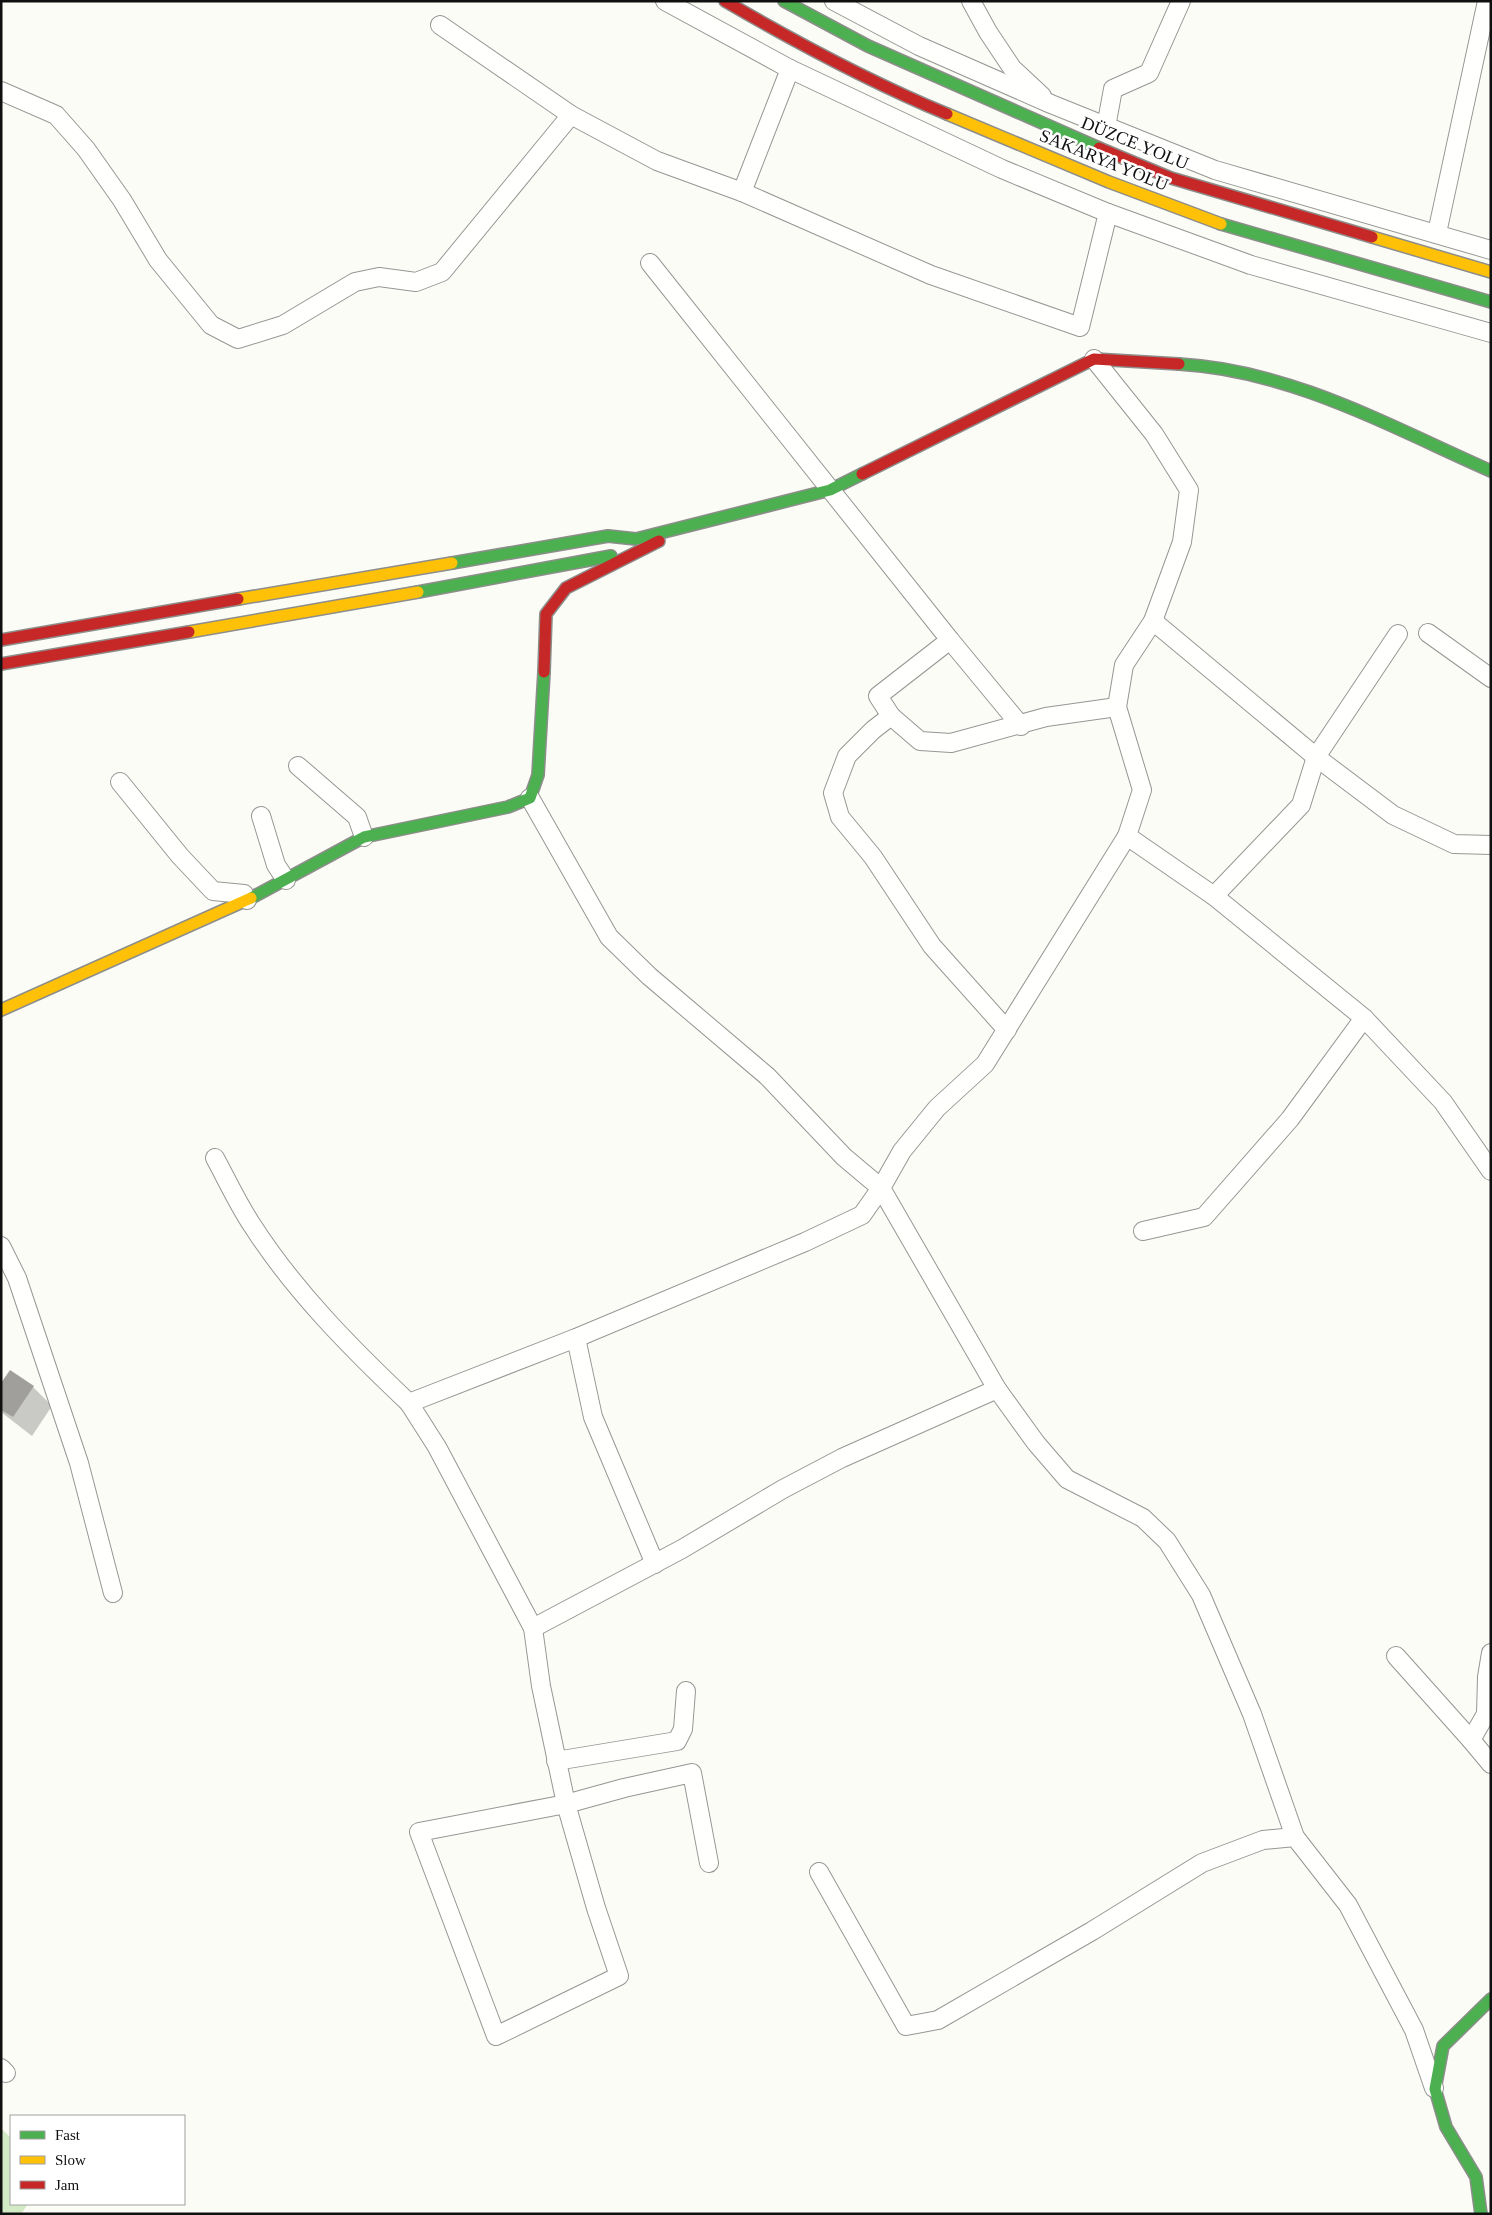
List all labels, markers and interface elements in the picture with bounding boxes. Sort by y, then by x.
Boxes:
street label: DÜZCE YOLU [1078,112,1192,174]
street label: SAKARYA YOLU [1037,125,1171,195]
legend [10,2115,185,2205]
text: Fast [55,2127,81,2143]
text: Slow [55,2152,86,2168]
text: Jam [55,2177,79,2193]

